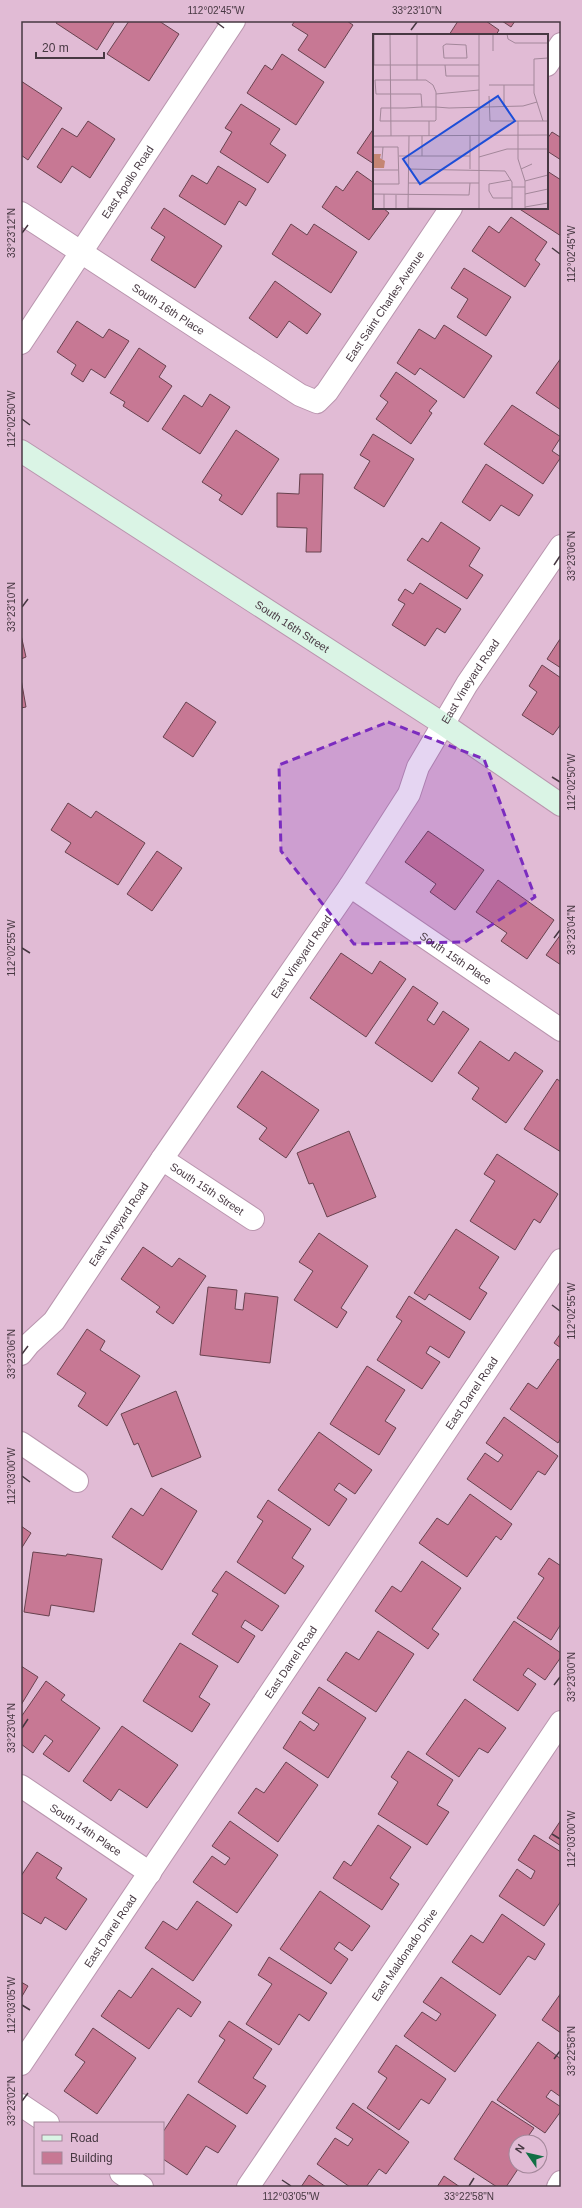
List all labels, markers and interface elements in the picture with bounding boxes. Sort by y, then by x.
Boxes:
text: 112°02'45"W [187,5,245,16]
text: 33°23'10"N [392,5,442,16]
scale bar [36,34,104,60]
inset map [373,34,548,209]
text: 20 m [42,41,69,55]
street label: East Apollo Road [99,143,156,221]
text: 33°23'12"N [6,208,17,258]
text: 112°02'45"W [566,225,577,283]
street label: East Saint Charles Avenue [343,249,426,364]
street label: South 16th Place [130,281,207,337]
text: 112°02'50"W [6,390,17,448]
text: 33°23'06"N [566,531,577,581]
text: 33°23'10"N [6,582,17,632]
street label: South 16th Street [253,598,331,655]
street label: East Vineyard Road [439,637,502,726]
text: 112°02'50"W [566,753,577,811]
text: 33°23'04"N [566,905,577,955]
street label: East Vineyard Road [269,913,334,1000]
text: 112°02'55"W [6,919,17,977]
street label: South 15th Place [418,930,494,987]
street label: South 15th Street [168,1160,246,1217]
street label: East Vineyard Road [86,1180,151,1268]
text: 112°02'55"W [566,1282,577,1340]
text: 33°23'06"N [6,1329,17,1379]
street label: East Darrel Road [443,1355,500,1432]
text: 112°03'00"W [6,1447,17,1505]
street label: East Darrel Road [262,1624,319,1701]
text: 33°23'00"N [566,1652,577,1702]
text: 33°23'04"N [6,1703,17,1753]
street label: South 14th Place [48,1801,124,1858]
text: 112°03'00"W [566,1810,577,1868]
street label: East Darrel Road [82,1893,139,1970]
street label: East Maldonado Drive [369,1906,440,2003]
text: 112°03'05"W [6,1976,17,2034]
text: 33°22'58"N [566,2026,577,2076]
text: 33°23'02"N [6,2076,17,2126]
legend [34,2122,164,2174]
text: Road [70,2131,99,2145]
north arrow [508,2134,548,2174]
text: N [513,2142,527,2155]
text: Building [70,2151,113,2165]
text: 112°03'05"W [262,2191,320,2202]
text: 33°22'58"N [444,2191,494,2202]

